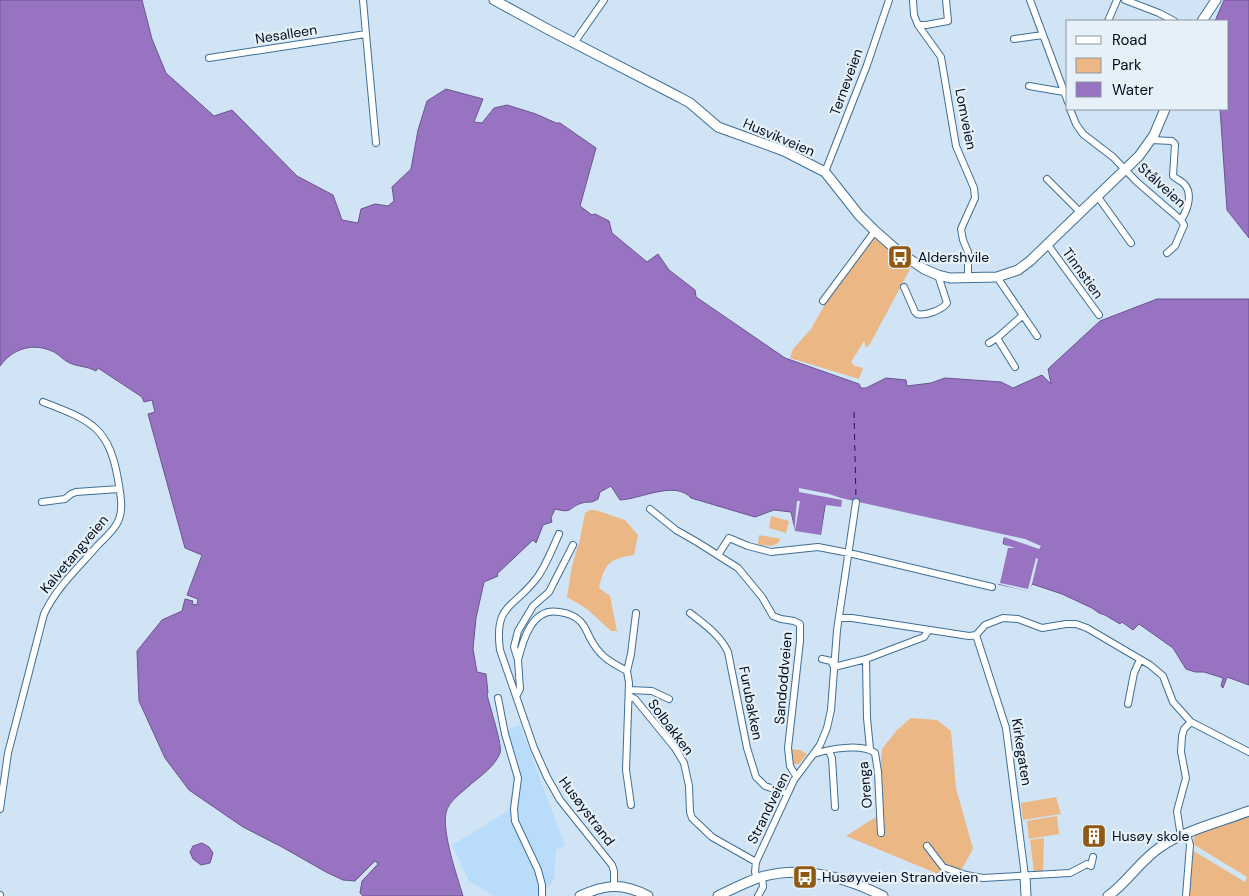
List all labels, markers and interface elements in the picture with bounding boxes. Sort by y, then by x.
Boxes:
street label: Nesalleen [254,20,318,48]
legend [1066,20,1229,110]
text: Road [1112,30,1147,50]
street label: Terneveien [826,46,866,118]
text: Park [1112,55,1142,75]
text: Water [1112,80,1154,100]
street label: Lomveien [951,87,981,151]
street label: Husvikveien [740,114,818,160]
street label: Stålveien [1134,159,1190,211]
bus stop icon: Aldershvile [887,244,913,270]
street label: Tinnstien [1058,244,1108,302]
place label: Aldershvile [918,248,989,266]
street label: Kalvetangveien [36,511,112,597]
street label: Sandoddveien [770,631,796,725]
street label: Furubakken [735,665,767,741]
street label: Solbakken [644,695,698,759]
street label: Kirkegaten [1008,717,1036,787]
street label: Orenga [854,761,876,809]
street label: Strandveien [743,769,793,847]
street label: Husøystrand [555,773,619,849]
building icon: Husøy skole [1081,823,1107,849]
place label: Husøy skole [1112,827,1189,845]
bus stop icon: Husøyveien Strandveien [792,864,818,890]
place label: Husøyveien Strandveien [822,868,978,886]

